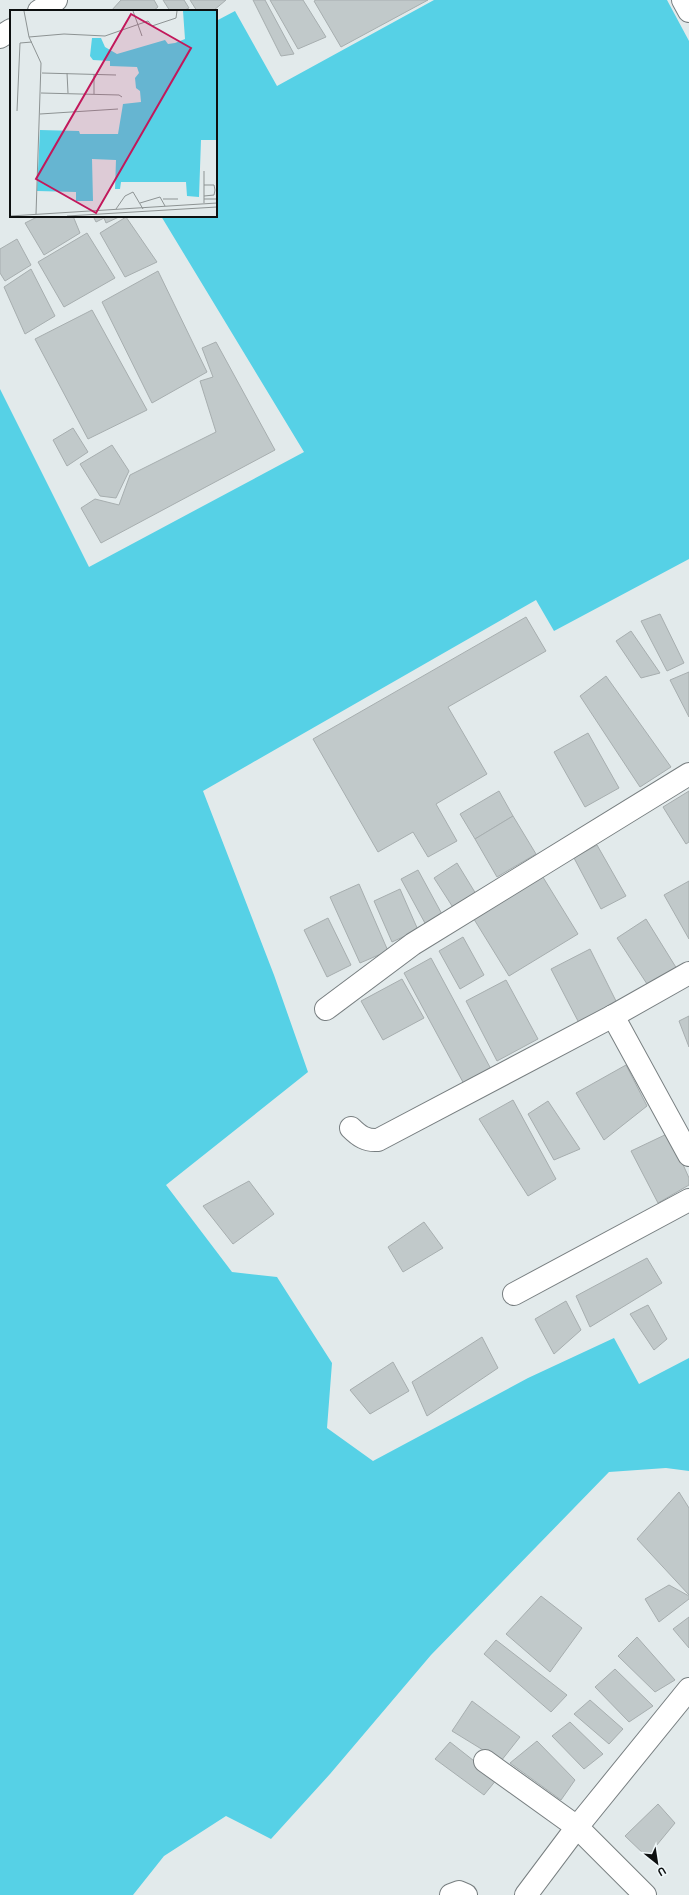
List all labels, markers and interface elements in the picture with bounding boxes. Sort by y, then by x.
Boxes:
inset map [10,10,217,217]
north arrow [637,1843,677,1883]
text: U [656,1865,668,1879]

